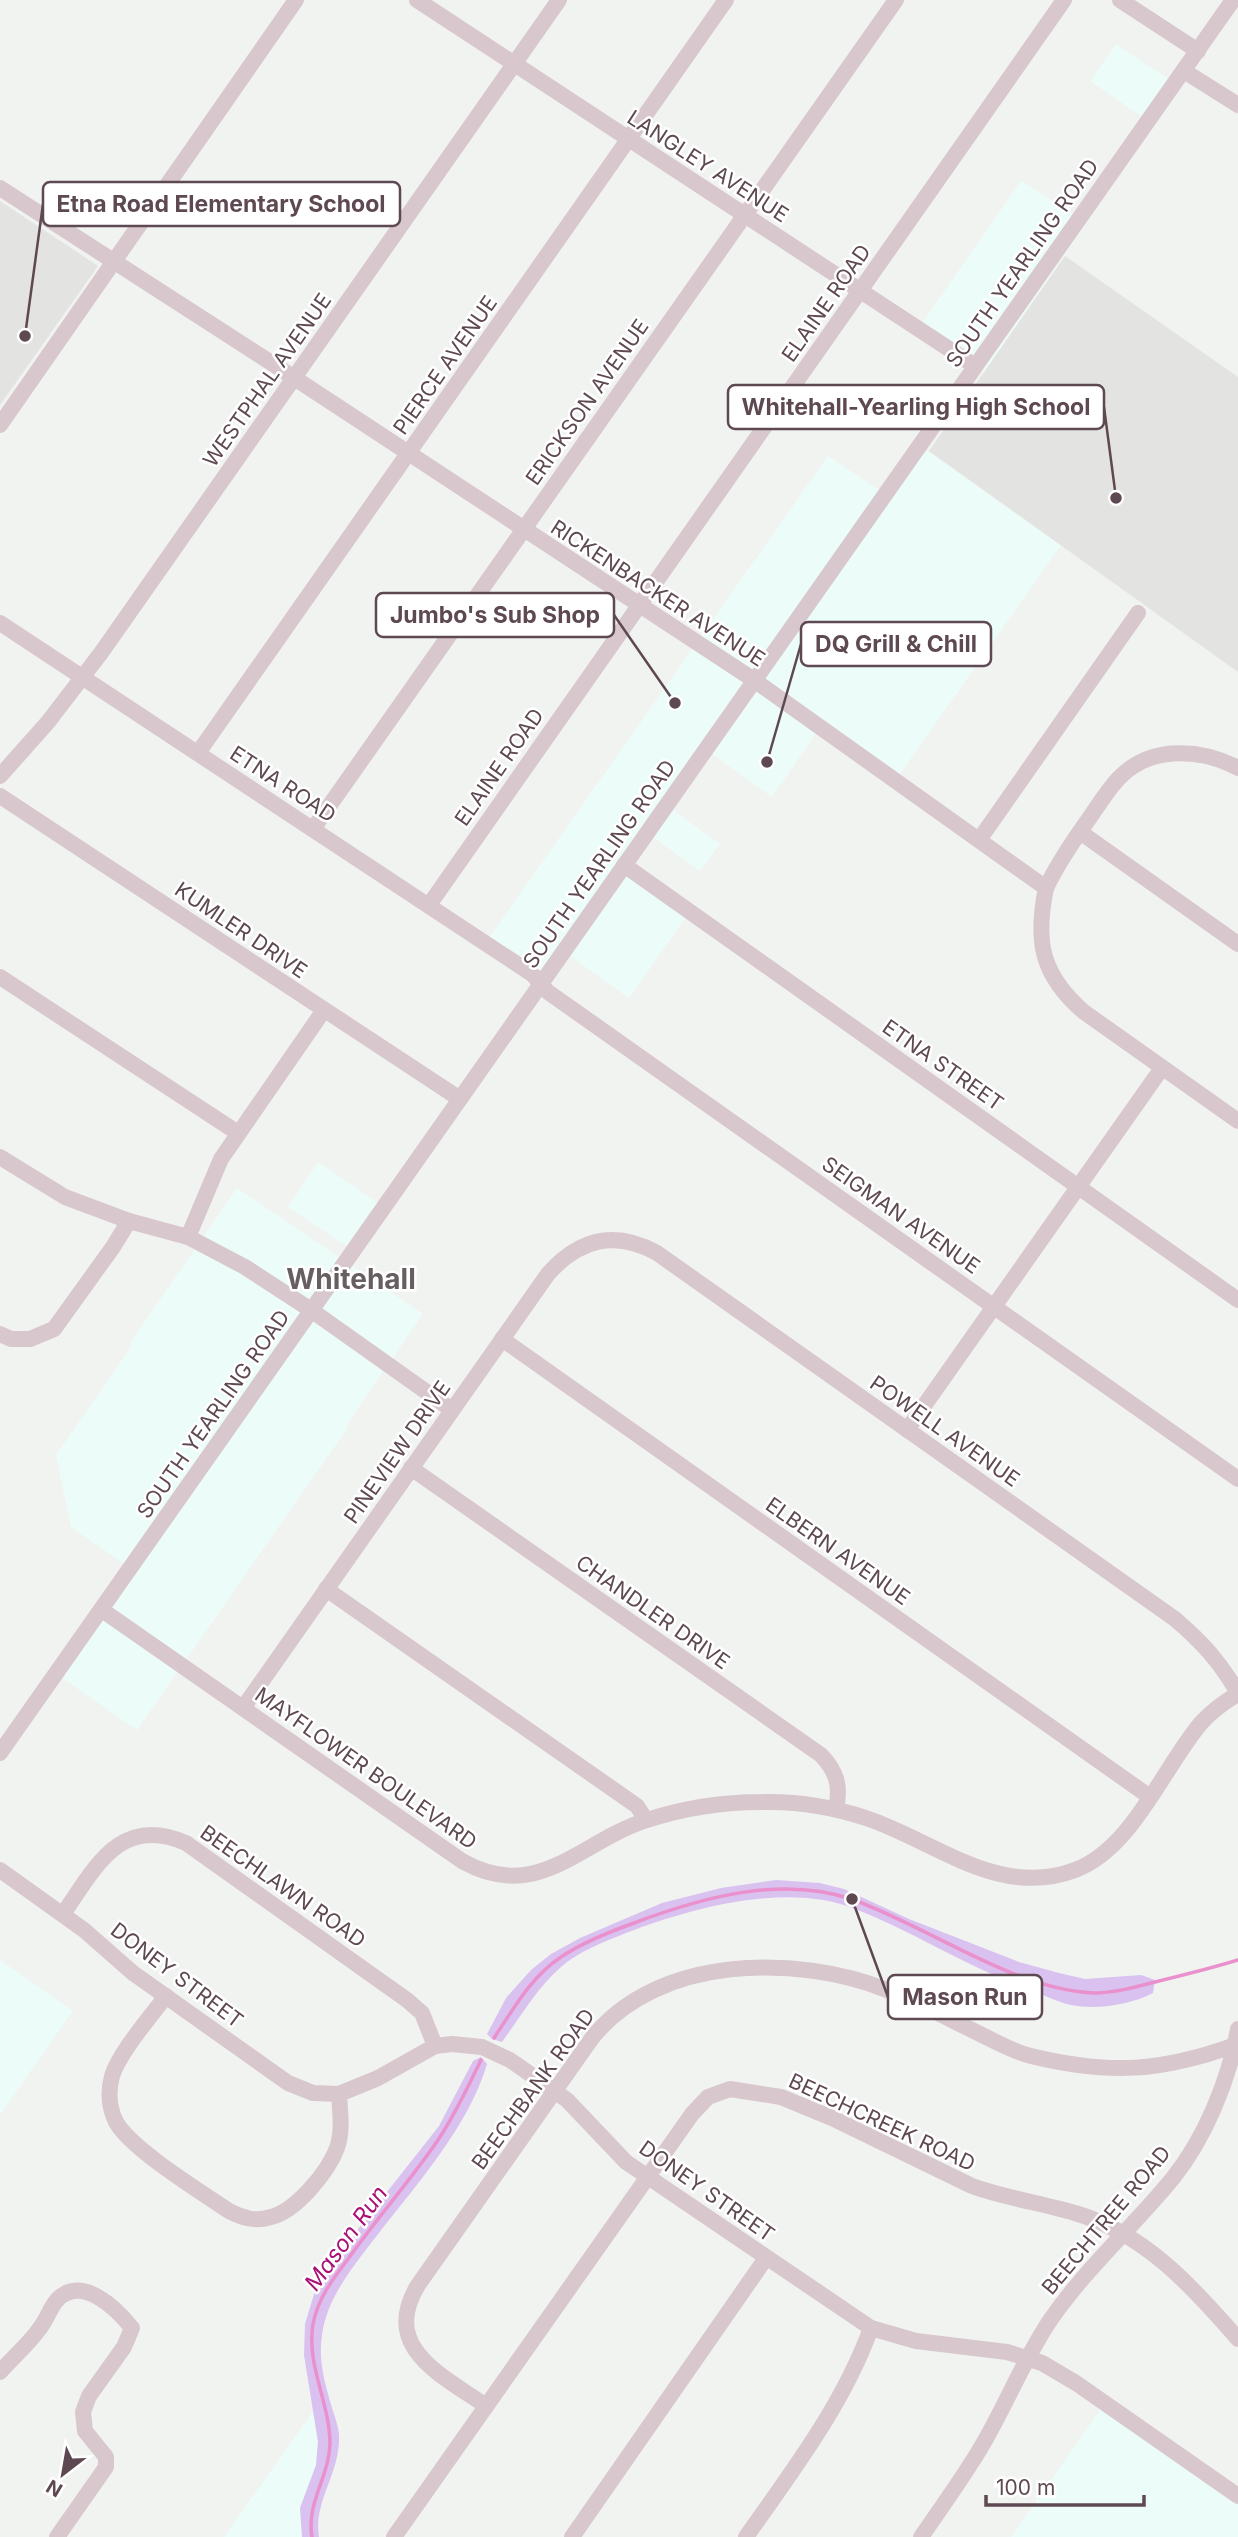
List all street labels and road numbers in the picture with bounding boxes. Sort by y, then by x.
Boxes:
street label: LANGLEY AVENUE [623,105,793,227]
street label: SOUTH YEARLING ROAD [940,154,1104,372]
street label: ELAINE ROAD [776,240,876,366]
street label: WESTPHAL AVENUE [198,289,336,471]
street label: PIERCE AVENUE [388,291,502,439]
street label: ERICKSON AVENUE [520,314,654,490]
street label: RICKENBACKER AVENUE [546,514,770,672]
street label: ELAINE ROAD [449,704,549,830]
street label: ETNA ROAD [225,741,341,827]
street label: SOUTH YEARLING ROAD [517,755,681,973]
street label: KUMLER DRIVE [170,877,312,983]
street label: ETNA STREET [878,1014,1008,1116]
street label: SEIGMAN AVENUE [817,1151,985,1279]
street label: SOUTH YEARLING ROAD [131,1305,295,1523]
street label: POWELL AVENUE [865,1370,1025,1492]
street label: PINEVIEW DRIVE [338,1376,456,1528]
street label: ELBERN AVENUE [761,1492,915,1610]
street label: CHANDLER DRIVE [571,1550,735,1674]
street label: MAYFLOWER BOULEVARD [250,1682,482,1854]
street label: BEECHLAWN ROAD [196,1820,370,1952]
street label: DONEY STREET [106,1917,248,2033]
street label: BEECHBANK ROAD [466,2004,600,2174]
street label: BEECHCREEK ROAD [785,2068,979,2176]
street label: DONEY STREET [635,2135,779,2247]
street label: BEECHTREE ROAD [1036,2140,1176,2300]

